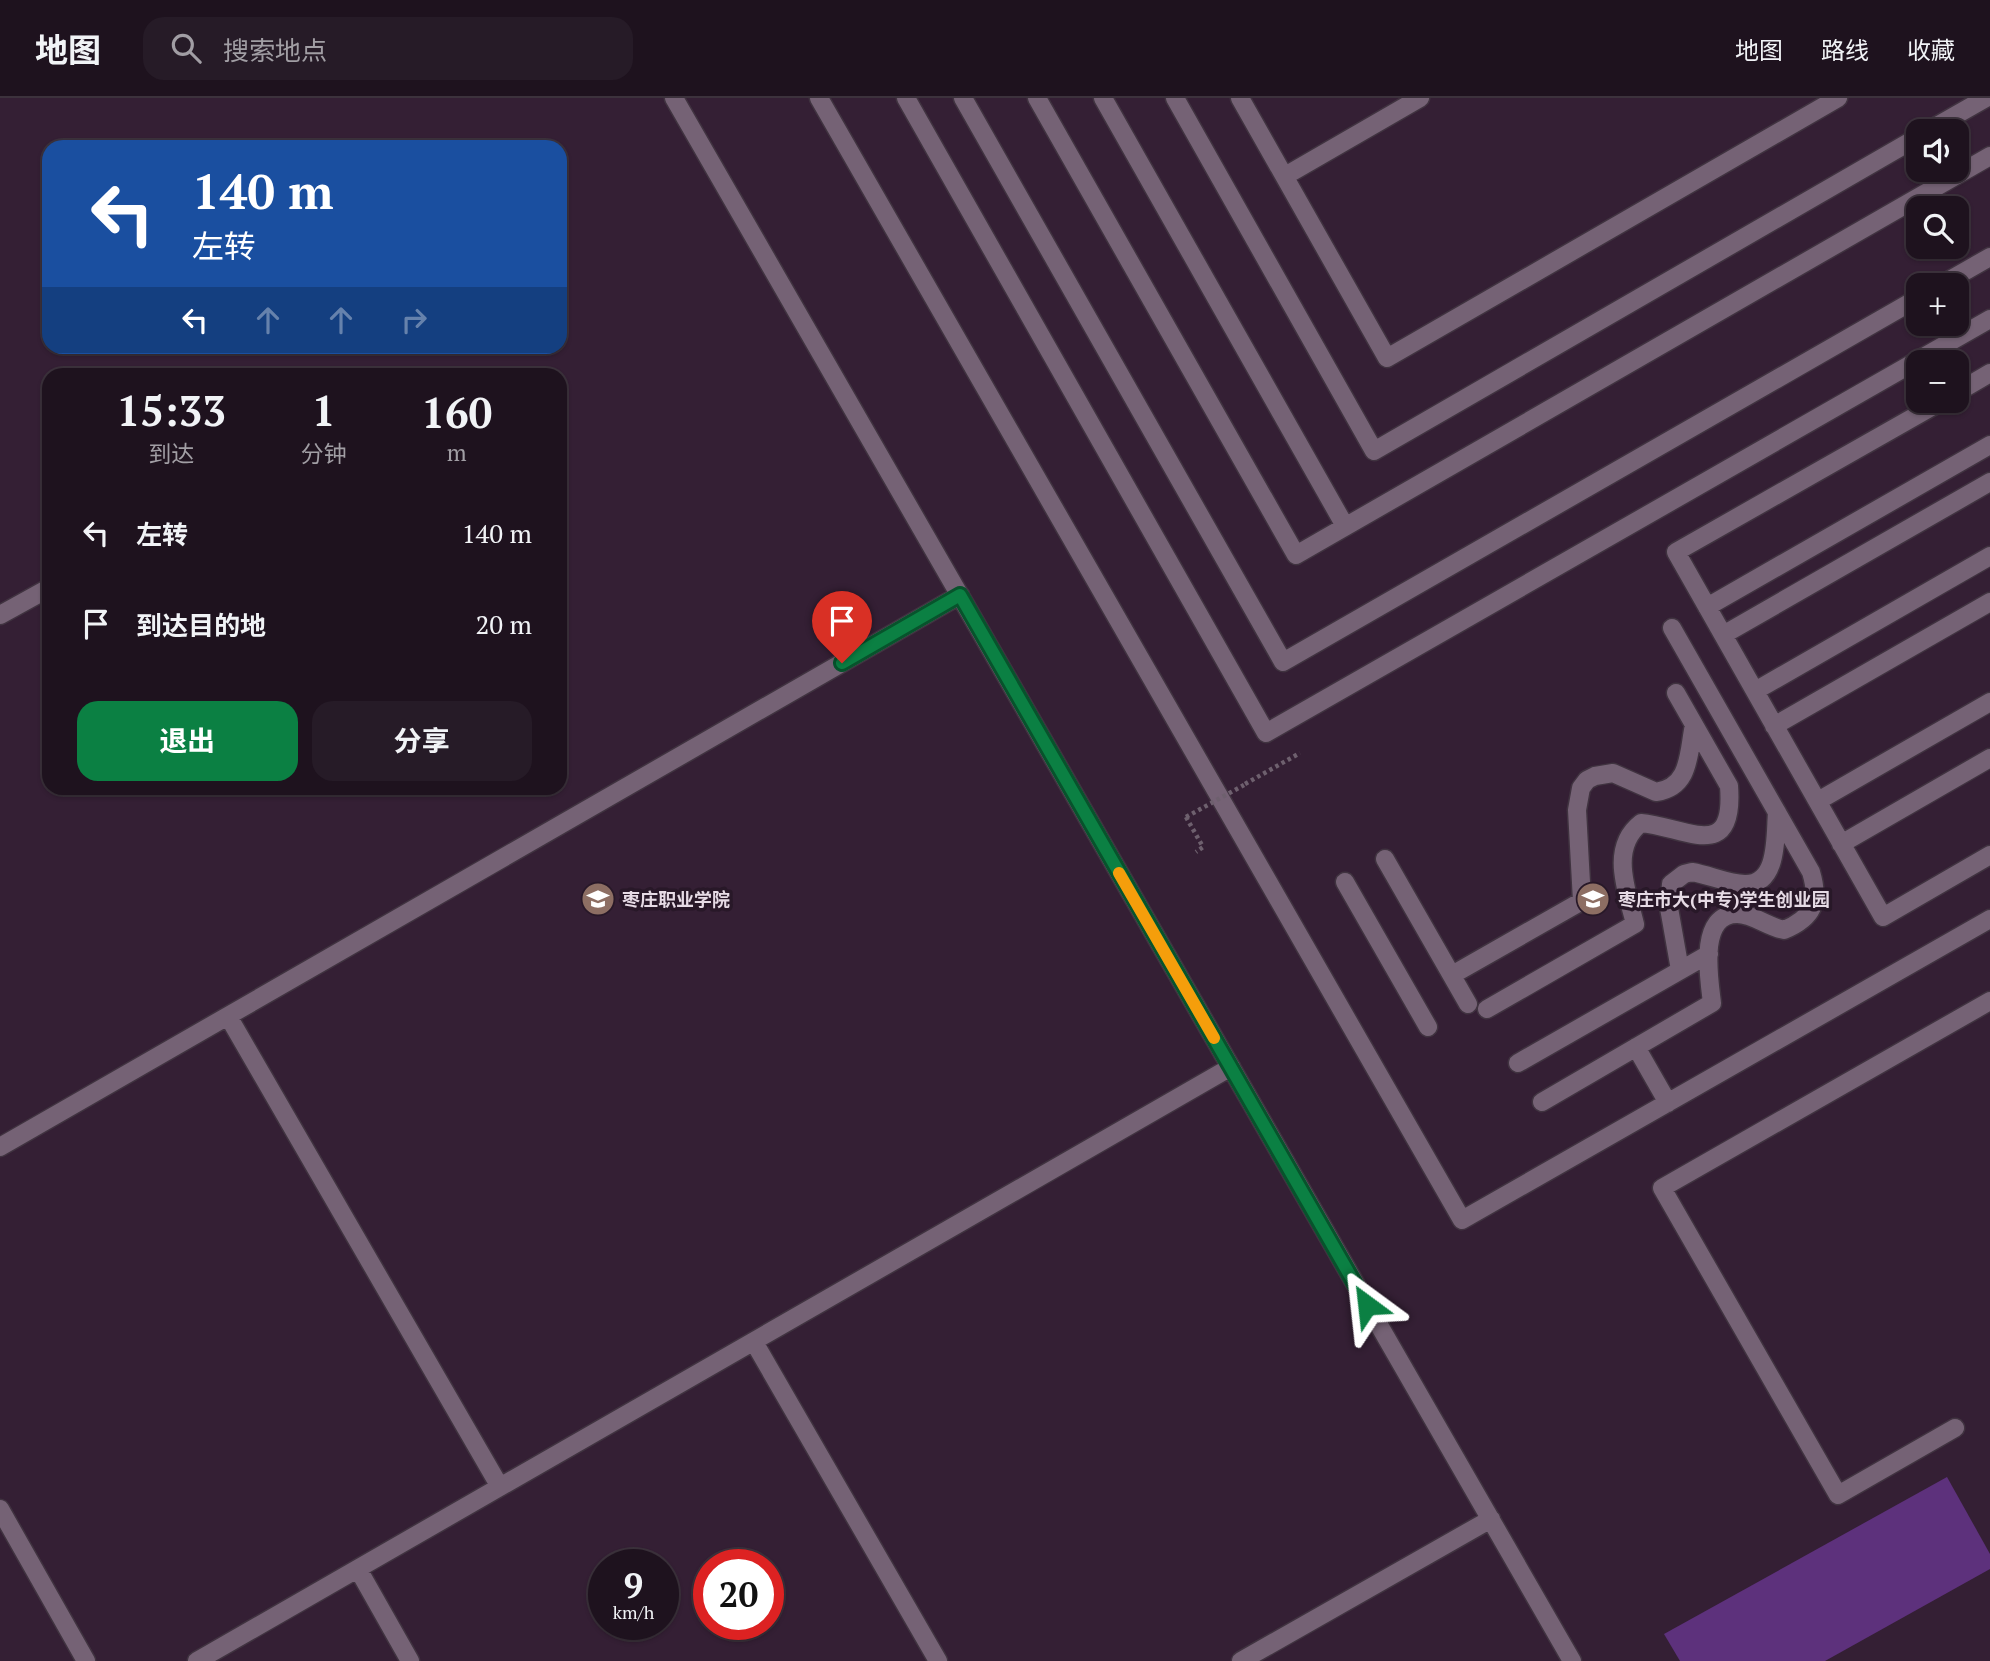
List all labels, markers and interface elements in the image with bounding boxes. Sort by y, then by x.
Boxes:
search box [143,17,633,80]
text: 地图 [35,28,101,71]
icon: search [167,29,205,67]
text: 搜索地点 [223,33,327,67]
text: 地图 [1735,34,1783,66]
text: 路线 [1821,34,1869,66]
text: 收藏 [1907,34,1955,66]
map controls [1906,119,1969,413]
button: sound [1906,119,1969,182]
text: 140 m [192,158,334,223]
icon: left [77,168,168,259]
button: search [1906,196,1969,259]
text: 左转 [192,225,256,267]
button: + [1906,273,1969,336]
icon: left [176,301,214,339]
icon: ahead [249,301,287,339]
icon: ahead [322,301,360,339]
icon: right [395,301,433,339]
button: − [1906,350,1969,413]
text: 15:33 [117,382,226,438]
text: 1 [312,382,335,438]
text: 160 [421,384,492,440]
text: m [447,437,467,468]
text: 到达 [148,438,194,469]
text: 分钟 [301,438,347,469]
icon: left [77,514,115,552]
text: 140 m [462,516,532,550]
text: 左转 [136,517,188,551]
pin [812,591,872,663]
icon: arrive [823,602,861,640]
icon: arrive [77,605,115,643]
text: 20 m [476,607,532,641]
text: 到达目的地 [136,608,266,642]
button: 退出 [77,701,298,781]
button: 分享 [312,701,532,781]
school or university icon: 枣庄职业学院 [579,880,617,918]
school or university icon: 枣庄市大(中专)学生创业园 [1574,880,1612,918]
place label: 枣庄职业学院 [622,887,730,911]
place label: 枣庄市大(中专)学生创业园 [1618,887,1830,911]
position arrow [1330,1268,1404,1342]
speed limit sign: 20 [693,1549,784,1640]
text: 9 [624,1562,643,1608]
text: km/h [613,1600,654,1624]

